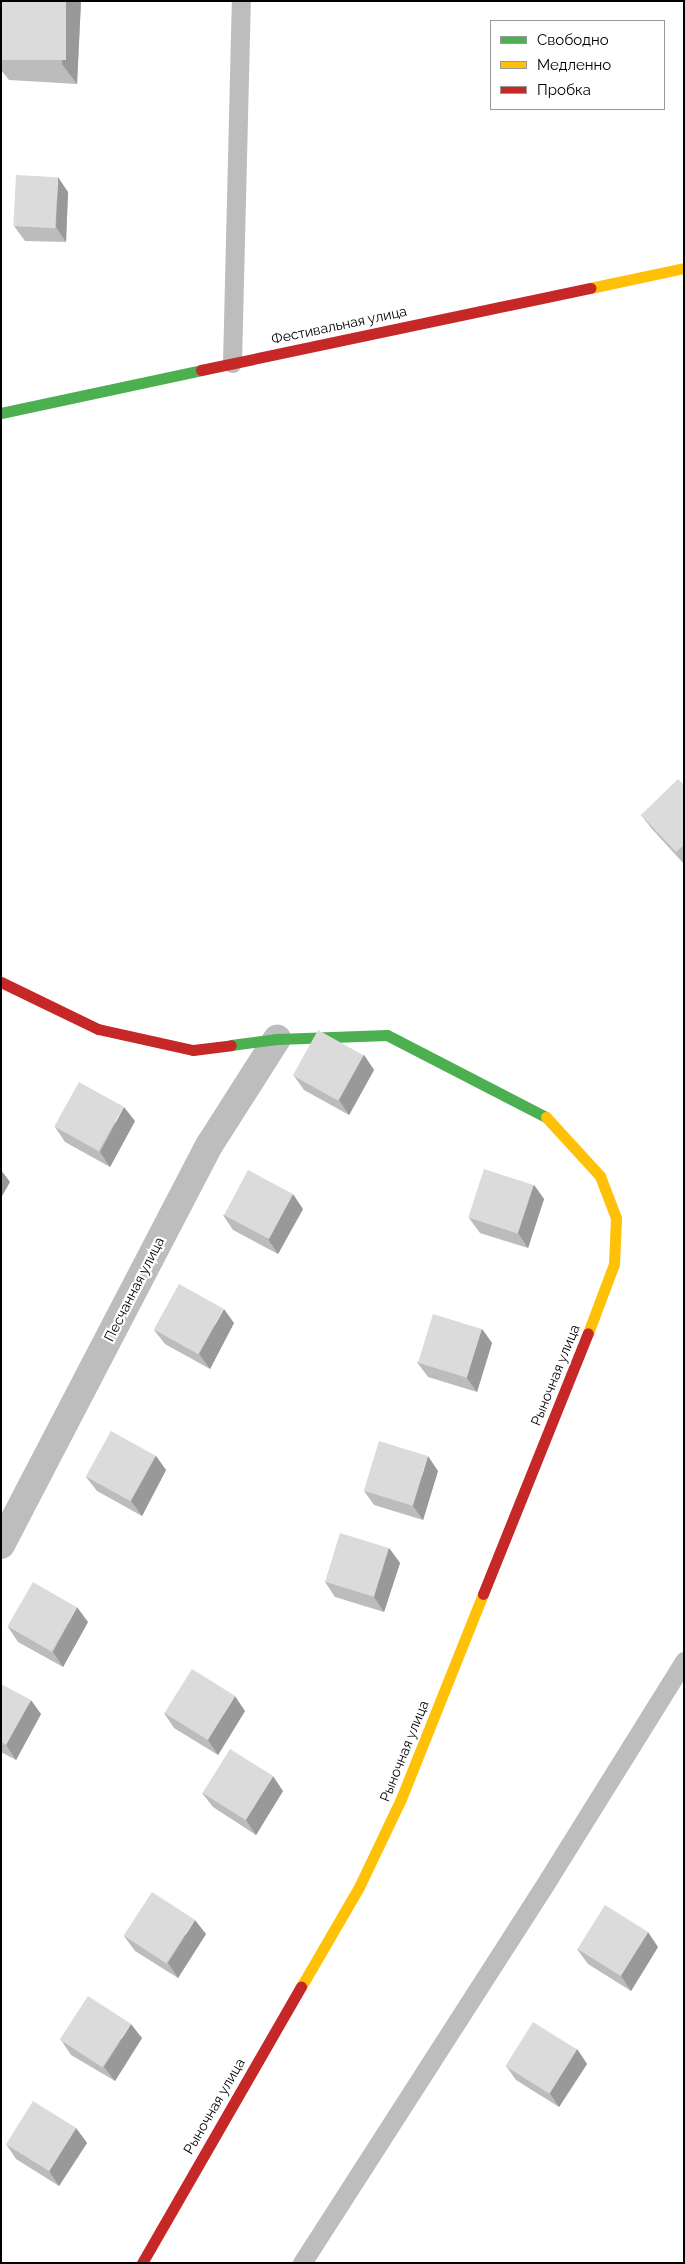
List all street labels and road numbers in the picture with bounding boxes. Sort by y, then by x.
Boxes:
street label: Фестивальная улица [270,302,408,348]
street label: Песчанная улица [100,1234,168,1344]
street label: Рыночная улица [527,1322,583,1428]
street label: Рыночная улица [376,1698,432,1804]
street label: Рыночная улица [180,2055,248,2157]

